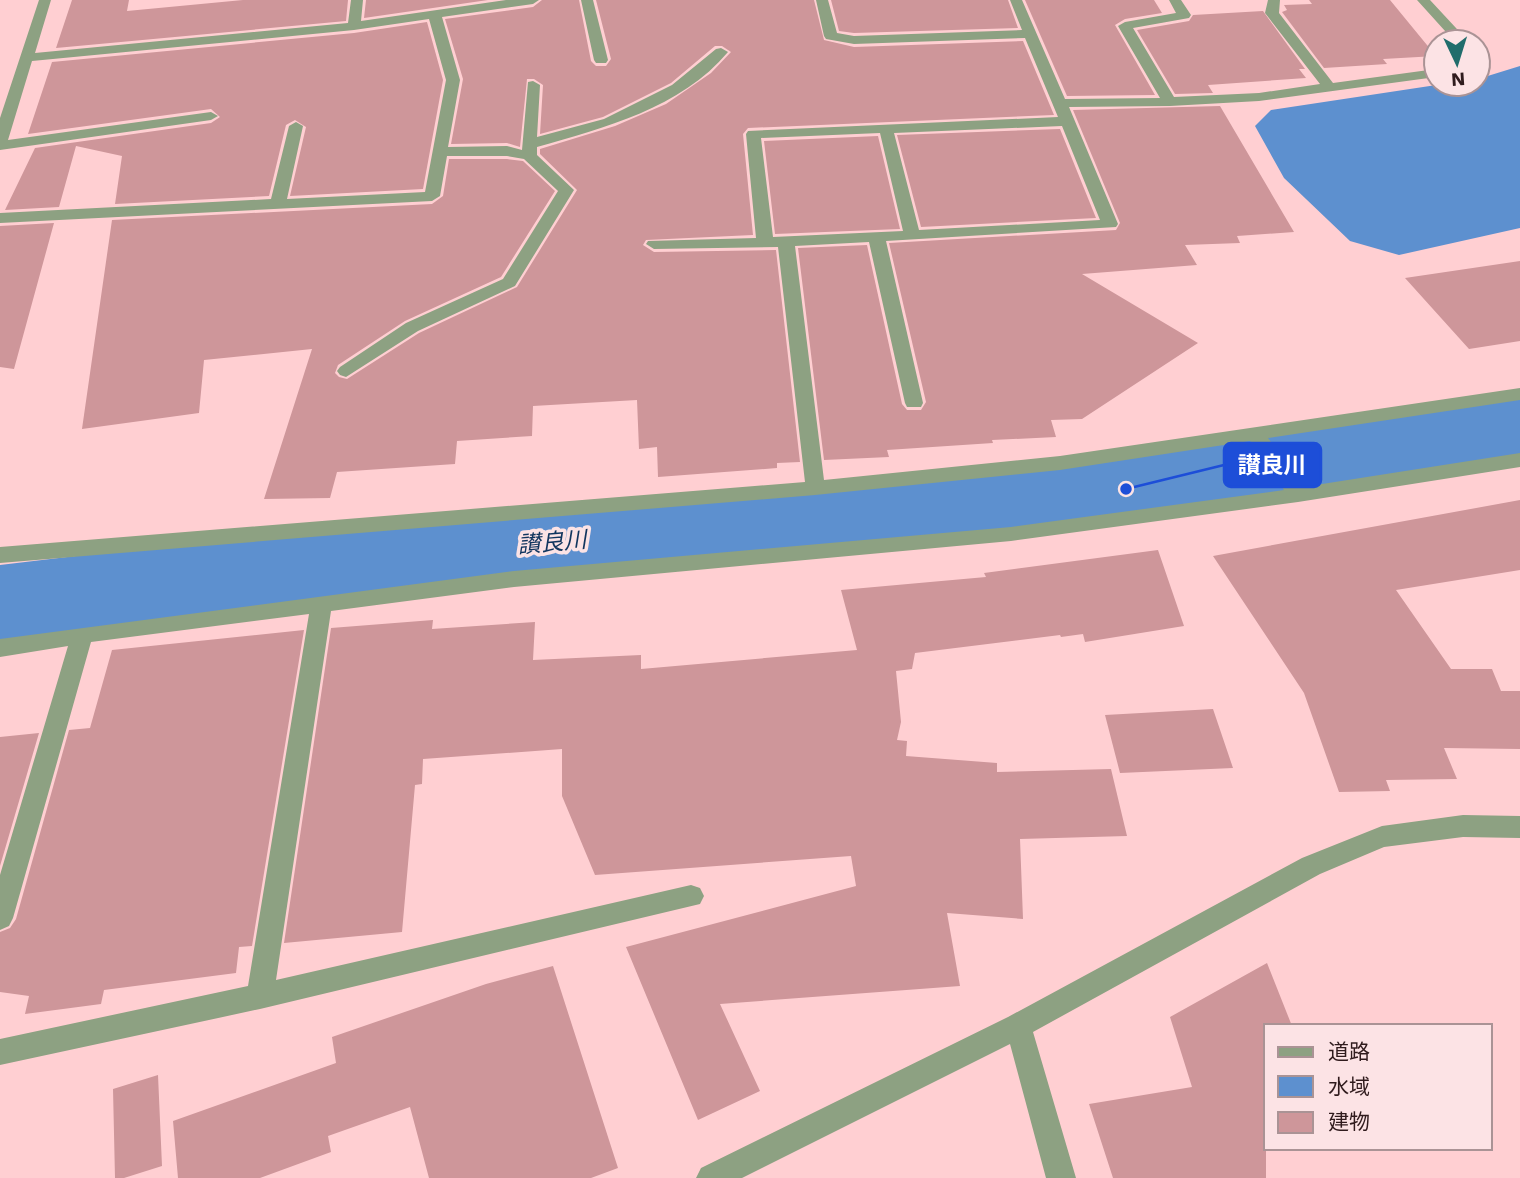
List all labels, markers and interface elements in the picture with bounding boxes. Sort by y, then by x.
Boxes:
north arrow [1422,28,1492,98]
text: N [1450,67,1466,91]
callout: 讃良川 [1224,443,1321,487]
text: 讃良川 [1238,452,1307,479]
water label: 讃良川 [516,526,591,559]
legend [1264,1024,1492,1150]
text: 道路 [1328,1039,1370,1064]
text: 水域 [1328,1074,1370,1099]
text: 建物 [1328,1109,1370,1134]

